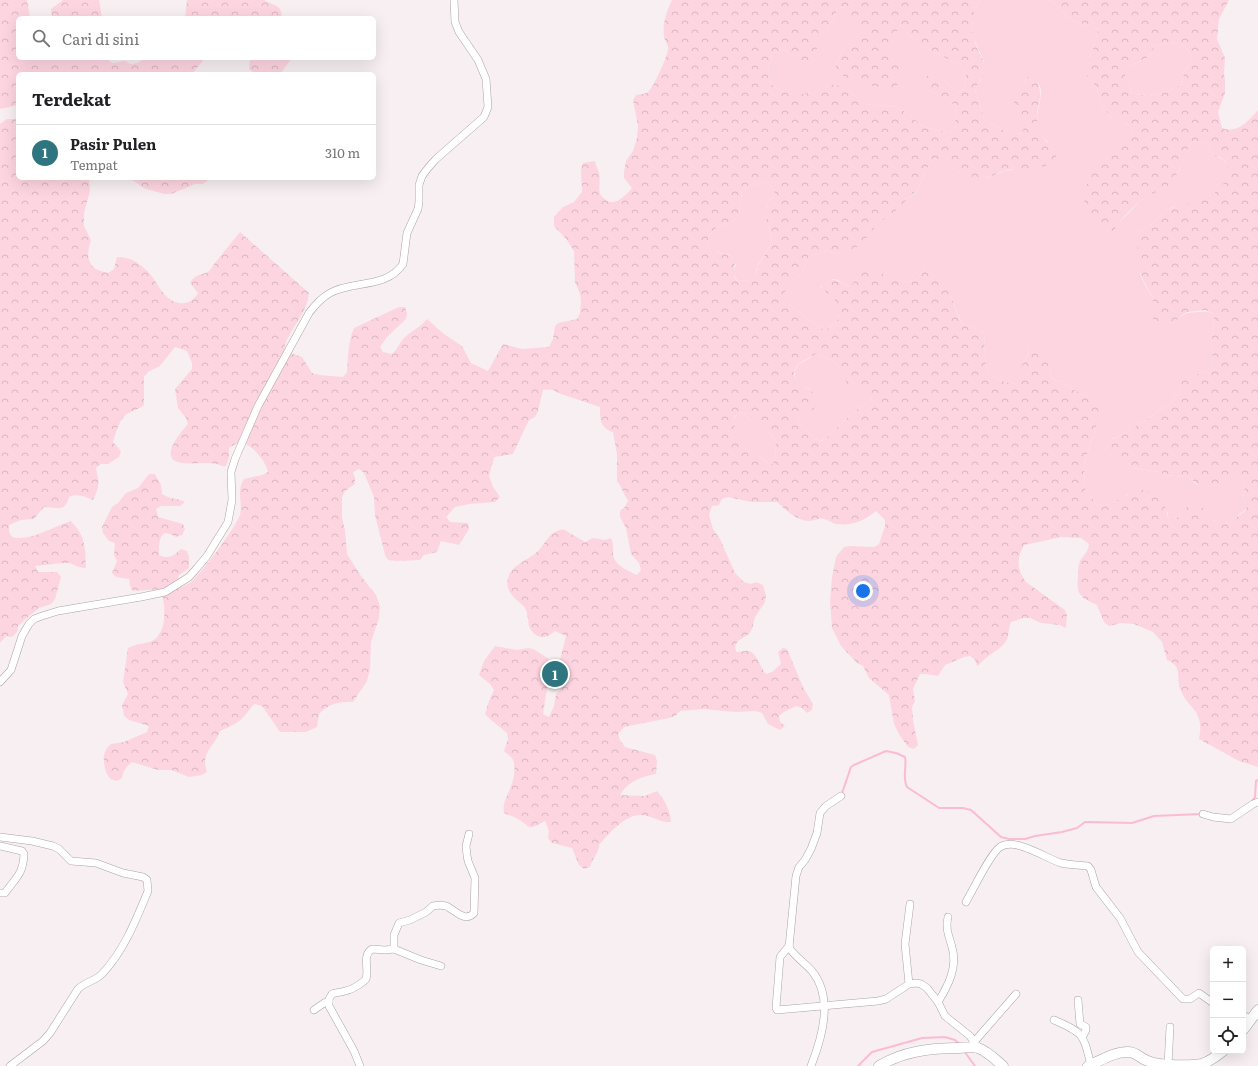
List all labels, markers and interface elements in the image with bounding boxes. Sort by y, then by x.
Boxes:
search box [16,16,376,60]
icon: search [30,27,52,49]
text: Cari di sini [62,27,139,50]
text: Terdekat [32,86,111,111]
text: Pasir Pulen [70,132,157,155]
text: 1 [42,143,48,162]
text: 310 m [325,143,360,162]
text: Tempat [70,155,118,174]
your location [853,581,873,601]
pin: 1 [542,659,568,689]
map controls [1210,946,1246,1054]
button: + [1210,946,1246,982]
button: − [1210,982,1246,1018]
button: locate [1210,1018,1246,1054]

